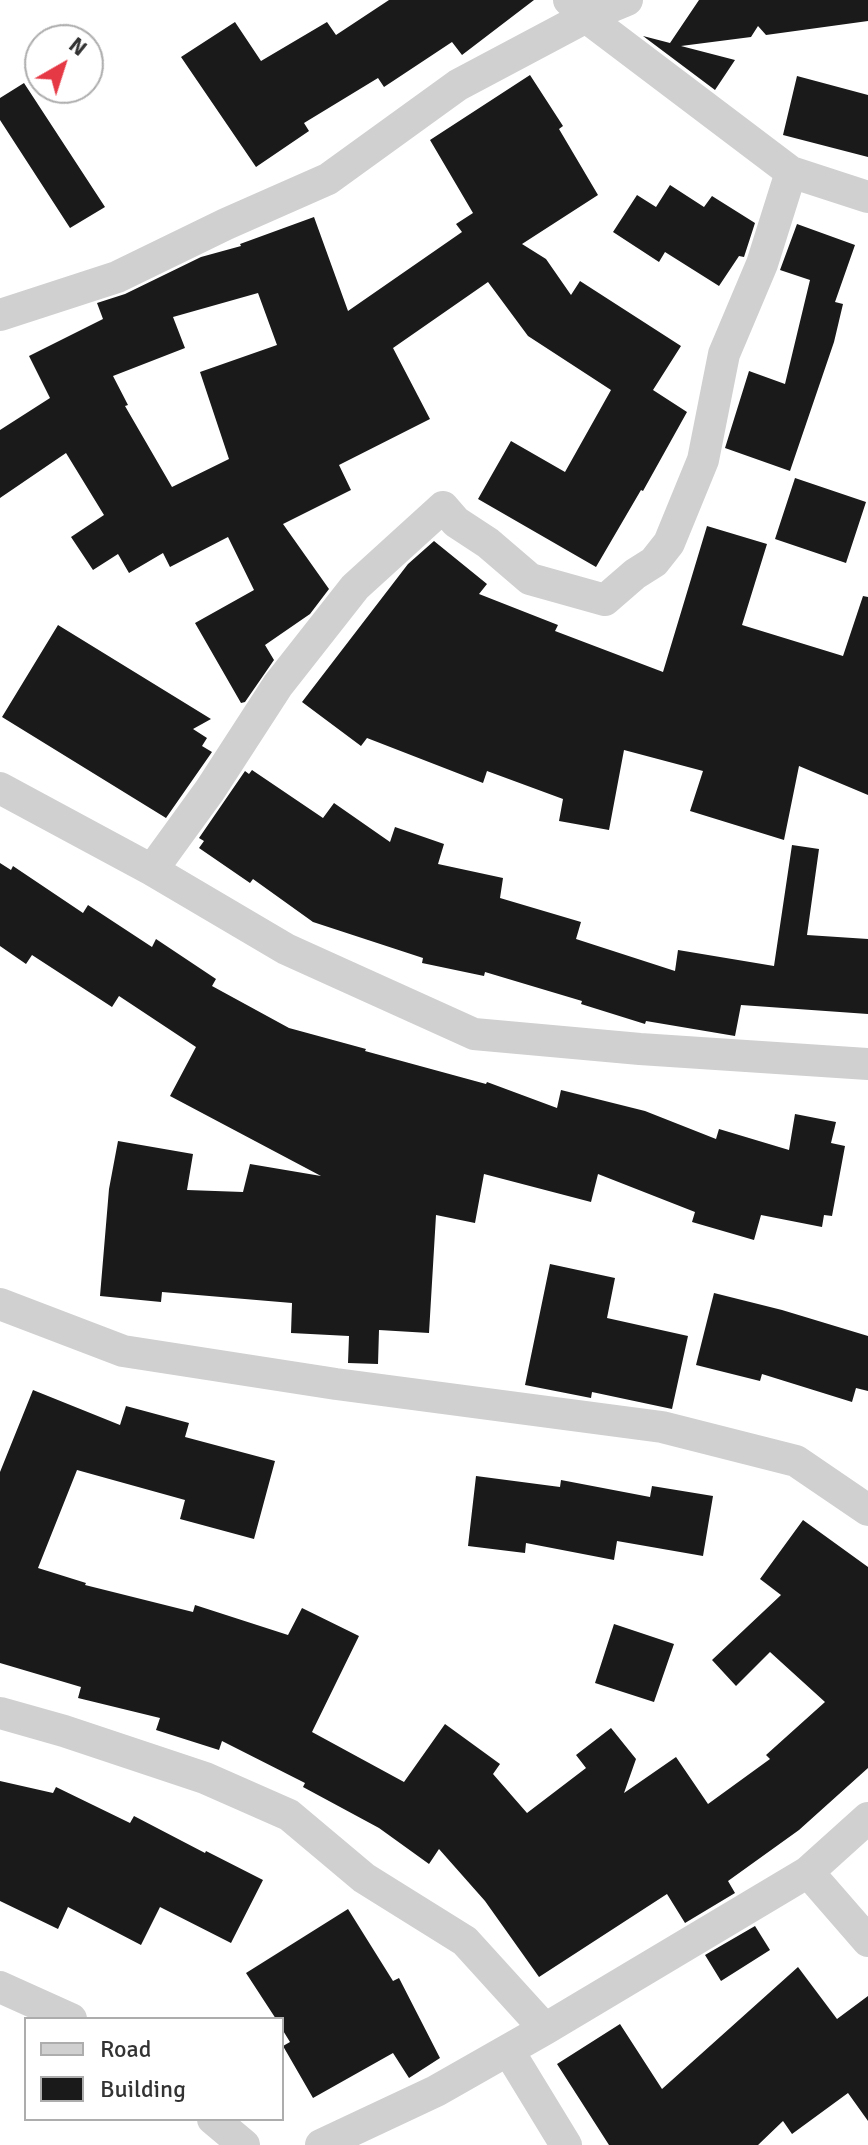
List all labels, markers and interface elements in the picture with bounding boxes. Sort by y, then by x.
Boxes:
north arrow [24,24,104,104]
text: N [64,31,93,62]
legend [24,2017,284,2121]
text: Road [100,2034,151,2064]
text: Building [100,2074,186,2104]

